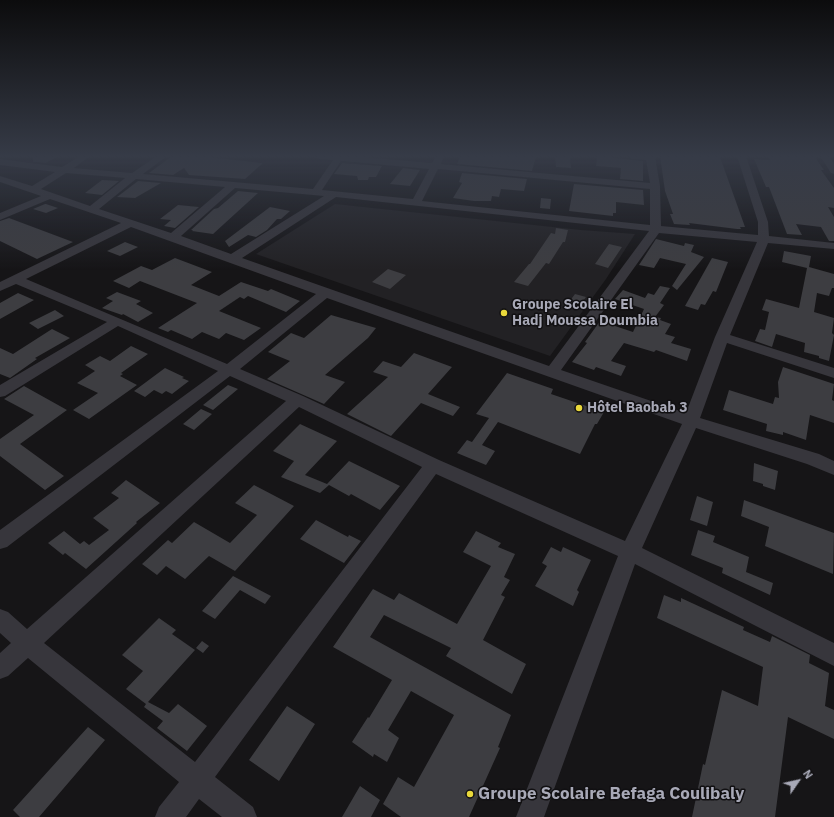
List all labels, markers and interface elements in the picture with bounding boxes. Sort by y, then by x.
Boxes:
place label: Groupe Scolaire El Hadj Moussa Doumbia [512,297,658,330]
marker: Groupe Scolaire El Hadj Moussa Doumbia [499,308,509,318]
place label: Hôtel Baobab 3 [587,400,688,416]
marker: Hôtel Baobab 3 [574,403,584,413]
north arrow [778,761,818,801]
text: N [800,767,816,782]
place label: Groupe Scolaire Befaga Coulibaly [478,784,744,804]
marker: Groupe Scolaire Befaga Coulibaly [465,789,475,799]

